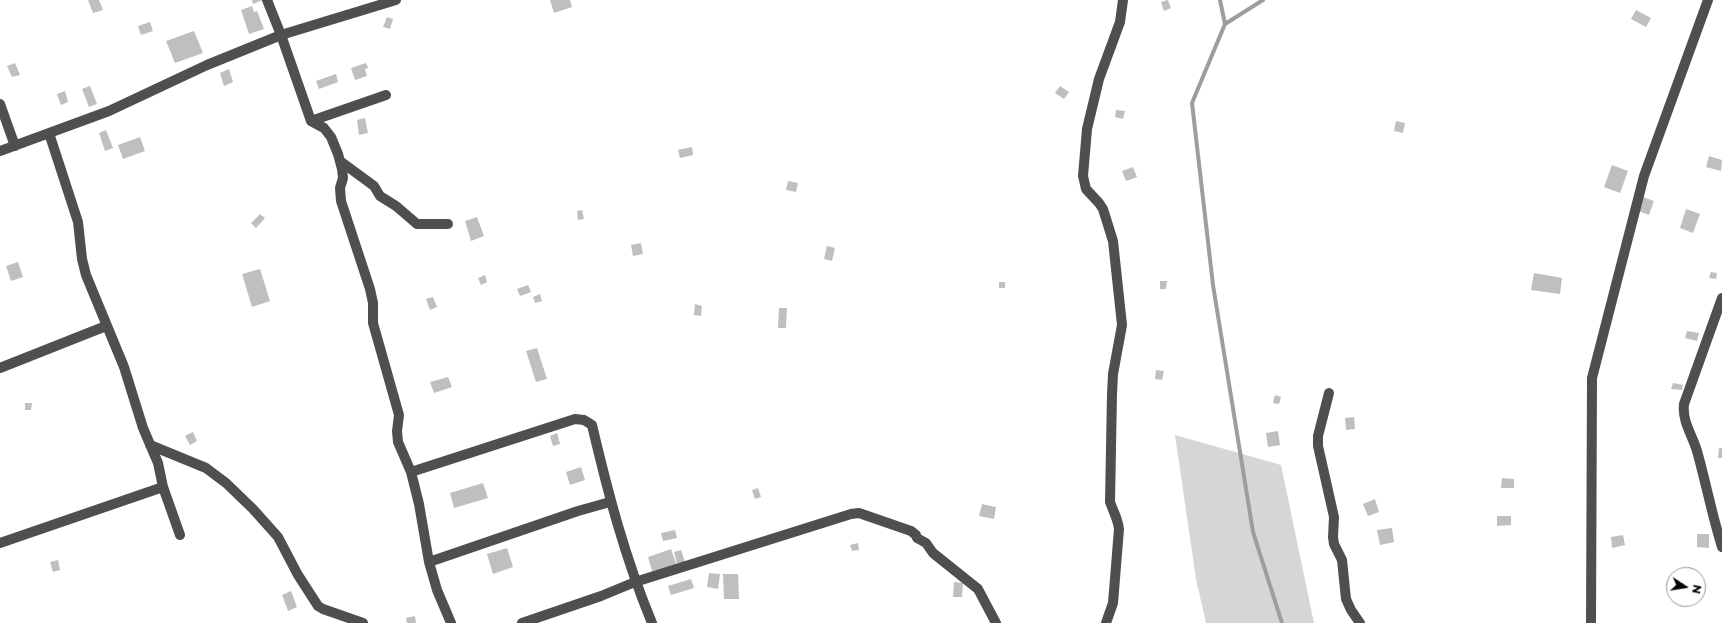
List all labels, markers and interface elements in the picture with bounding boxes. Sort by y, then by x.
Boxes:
north arrow [1666,567,1706,607]
text: N [1689,583,1705,595]

